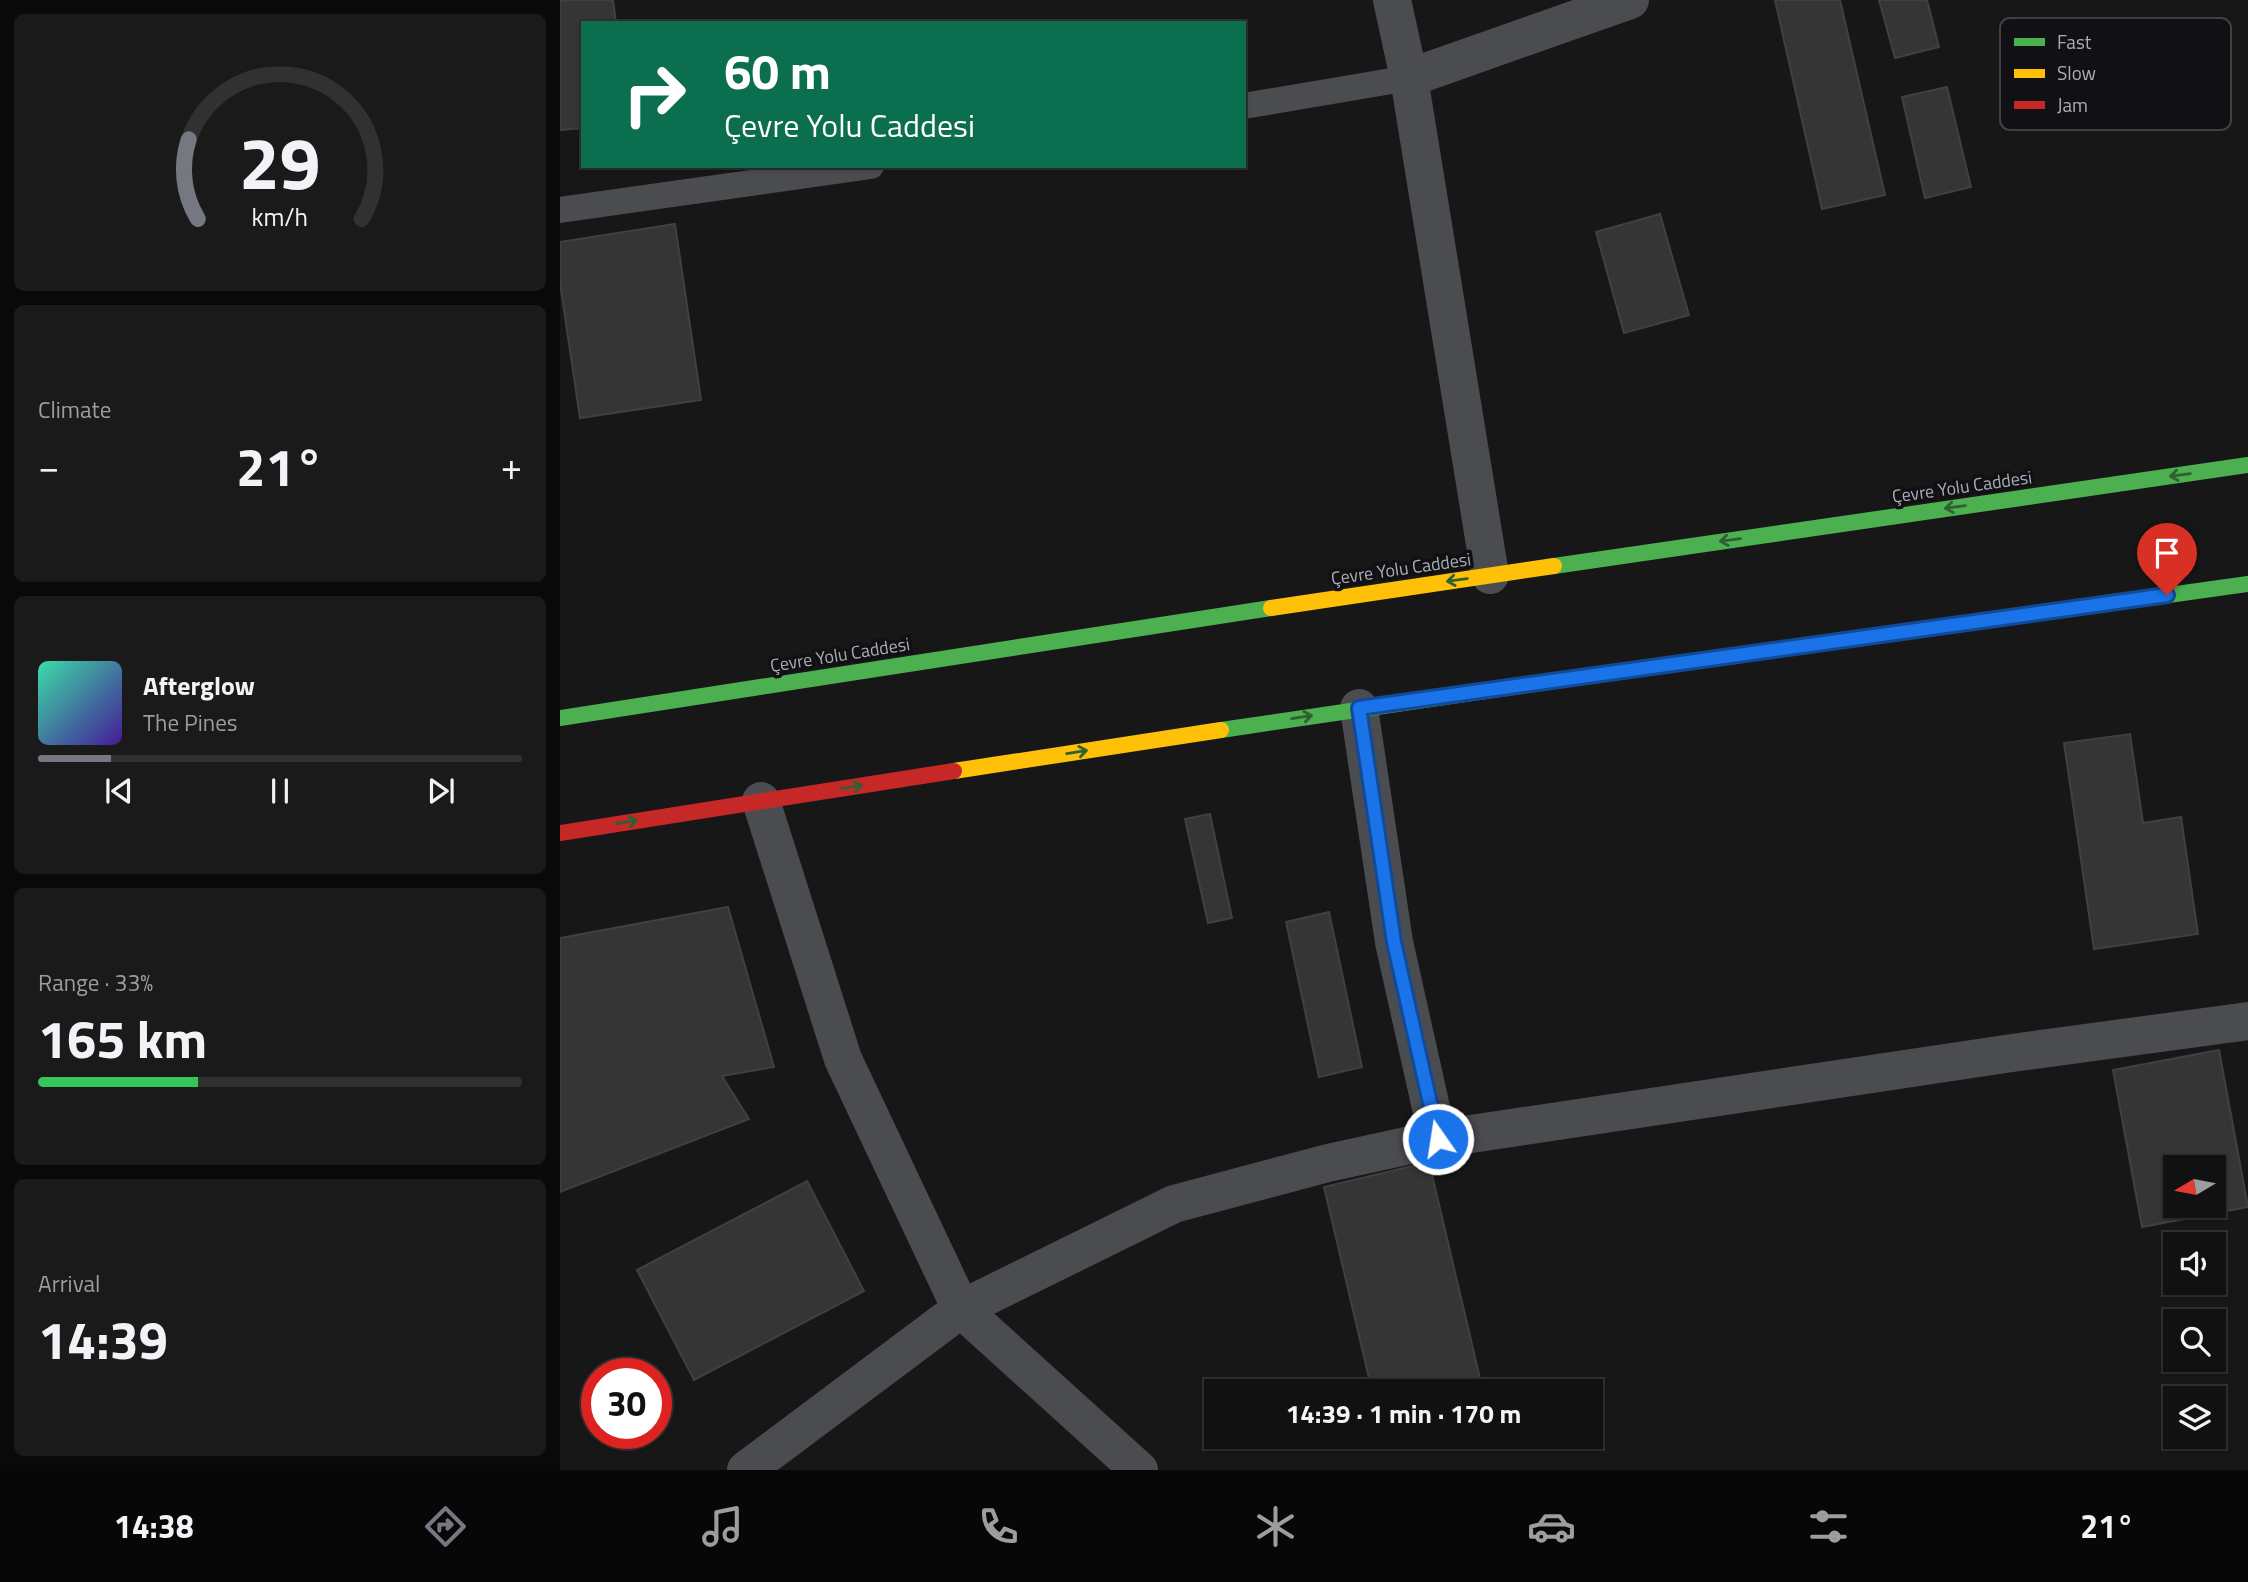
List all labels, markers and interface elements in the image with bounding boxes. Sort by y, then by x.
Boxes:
legend [2000,18,2231,130]
text: Fast [2057,27,2092,56]
text: 60 m [724,33,831,108]
icon: right [609,49,700,140]
text: Slow [2057,58,2096,87]
text: Jam [2057,90,2088,119]
text: Çevre Yolu Caddesi [724,101,975,149]
text: 29 [239,107,321,217]
text: km/h [252,197,308,235]
text: Climate [38,392,111,427]
text: 21° [236,427,324,506]
text: − [38,437,59,495]
text: + [501,437,522,495]
street label: Çevre Yolu Caddesi [1890,463,2034,510]
one-way arrow [2170,468,2192,481]
one-way arrow [1944,501,1967,514]
pin [2137,523,2197,595]
one-way arrow [1719,534,1742,547]
icon: arrive [2148,534,2186,572]
street label: Çevre Yolu Caddesi [1329,545,1473,592]
one-way arrow [1446,574,1469,587]
street label: Çevre Yolu Caddesi [768,630,912,679]
text: Afterglow [143,666,255,705]
text: The Pines [143,705,237,740]
one-way arrow [1290,710,1313,723]
one-way arrow [1065,745,1088,758]
icon: previous [100,772,138,810]
icon: pause [261,772,299,810]
icon: next [422,772,460,810]
one-way arrow [840,780,863,793]
one-way arrow [616,816,638,829]
text: Range · 33% [38,965,153,1000]
text: 165 km [38,999,207,1078]
position arrow [1401,1102,1475,1176]
north arrow [2163,1155,2226,1218]
map controls [2163,1155,2226,1449]
button: sound [2163,1232,2226,1295]
text: Arrival [38,1266,100,1301]
text: 14:39 [38,1300,168,1379]
button: search [2163,1309,2226,1372]
speed limit sign: 30 [581,1358,672,1449]
button: layers [2163,1386,2226,1449]
text: 14:39 · 1 min · 170 m [1286,1394,1521,1433]
text: 14:38 [114,1502,194,1550]
icon: directions [421,1502,470,1551]
icon: music [698,1502,747,1551]
icon: phone [974,1502,1023,1551]
icon: climate [1251,1502,1300,1551]
icon: car [1527,1502,1576,1551]
icon: filters [1804,1502,1853,1551]
text: 21° [2080,1502,2134,1550]

